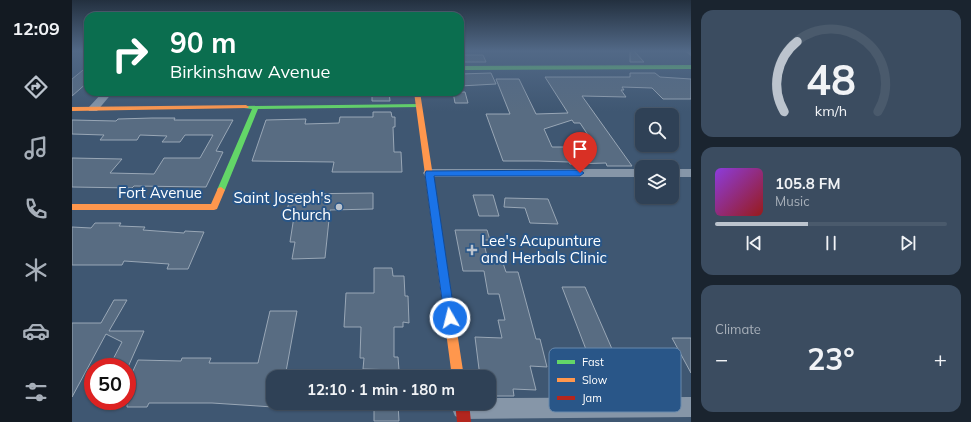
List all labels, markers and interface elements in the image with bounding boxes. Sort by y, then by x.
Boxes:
text: 12:09 [12,17,60,40]
text: 90 m [170,25,236,60]
icon: right [104,28,156,80]
text: 48 [806,52,856,104]
text: Birkinshaw Avenue [170,60,330,83]
icon: directions [22,73,50,101]
text: km/h [815,101,847,119]
map controls [635,108,679,204]
button: search [635,108,679,152]
pin [563,132,597,173]
icon: music [22,134,50,162]
icon: arrive [569,138,591,160]
button: layers [635,160,679,204]
text: 105.8 FM [775,174,840,193]
street label: Fort Avenue [118,183,202,202]
place label: Saint Joseph's Church [233,188,331,224]
text: Music [775,193,810,209]
icon: phone [22,195,50,223]
marker: Saint Joseph's Church [334,202,344,212]
place label: Lee's Acupunture and Herbals Clinic [481,231,607,267]
icon: previous [743,232,765,254]
icon: pause [820,232,842,254]
icon: next [897,232,919,254]
marker: Lee's Acupunture and Herbals Clinic [466,244,478,256]
icon: climate [22,256,50,284]
position arrow [429,297,471,339]
icon: car [22,317,50,345]
text: Climate [715,321,761,337]
text: 23° [807,340,855,378]
text: − [715,345,728,373]
text: + [934,345,947,373]
legend [549,348,681,412]
text: Fast [582,355,604,369]
speed limit sign: 50 [84,358,136,410]
text: Slow [582,373,608,387]
icon: filters [22,378,50,406]
text: 12:10 · 1 min · 180 m [307,380,455,399]
text: Jam [582,391,602,405]

